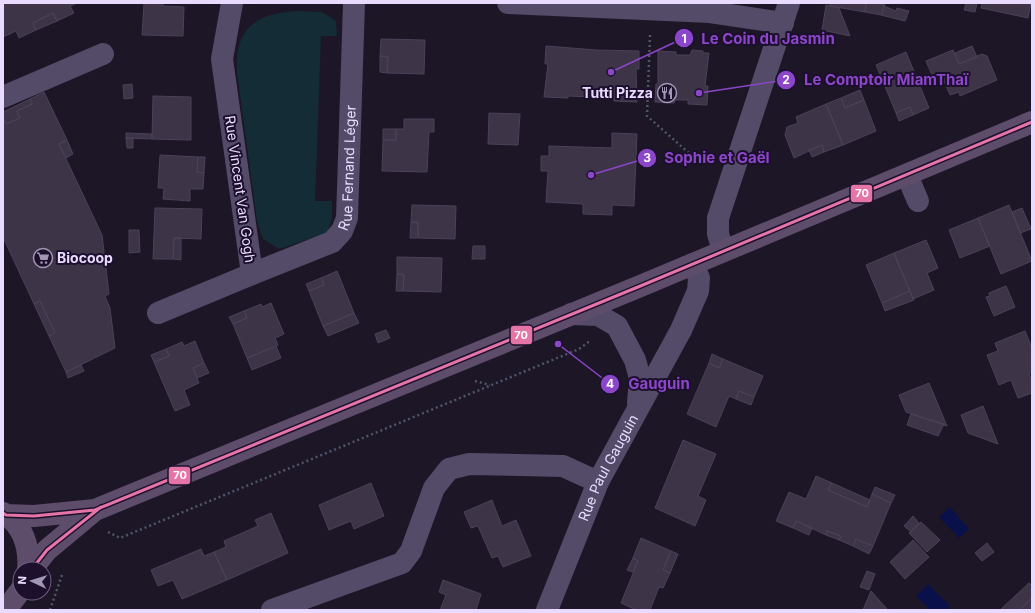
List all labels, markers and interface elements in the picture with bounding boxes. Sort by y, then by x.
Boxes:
callout: Le Coin du Jasmin [674,25,843,52]
text: Le Coin du Jasmin [701,29,835,48]
text: 1 [681,31,687,46]
callout: Le Comptoir MiamThaï [776,67,976,94]
text: Le Comptoir MiamThaï [804,70,969,89]
text: 2 [782,72,790,87]
restaurant icon: Tutti Pizza [656,82,678,104]
place label: Tutti Pizza [582,84,653,101]
street label: Rue Fernand Léger [334,105,359,233]
street label: Rue Vincent Van Gogh [222,114,259,264]
callout: Sophie et Gaël [637,144,778,171]
text: Sophie et Gaël [664,148,770,167]
text: 3 [643,150,651,165]
line badge: 70 [850,184,873,203]
text: 70 [855,186,869,200]
supermarket icon: Biocoop [32,247,54,269]
place label: Biocoop [57,249,113,266]
line badge: 70 [510,325,533,345]
text: 70 [514,328,528,342]
callout: Gauguin [600,371,698,398]
text: Gauguin [628,374,690,393]
text: 4 [606,376,614,391]
street label: Rue Paul Gauguin [574,411,641,523]
line badge: 70 [168,466,191,485]
text: 70 [173,468,187,482]
north arrow [12,561,52,601]
text: N [15,576,29,585]

